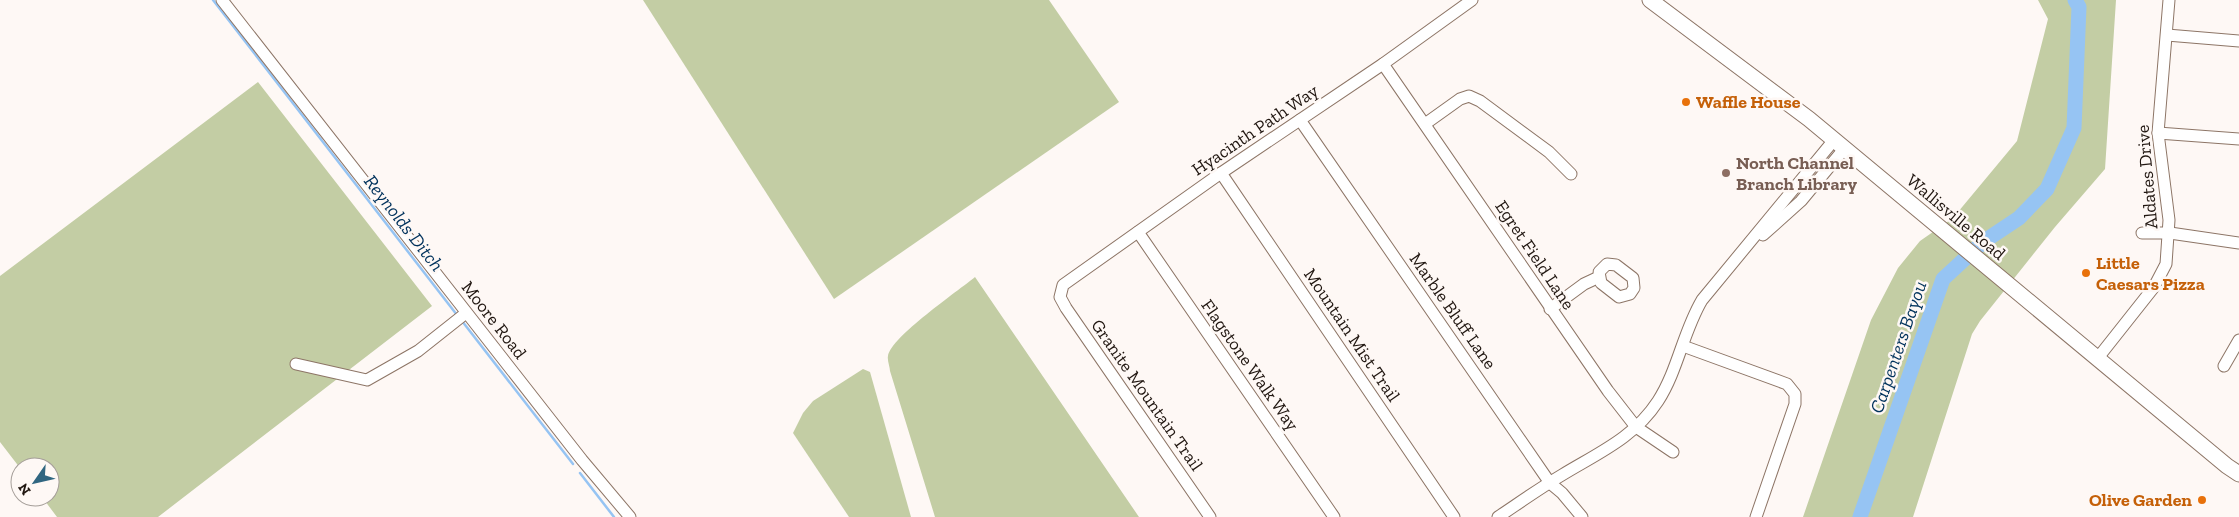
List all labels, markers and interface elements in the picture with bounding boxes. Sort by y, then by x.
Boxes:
street label: Hyacinth Path Way [1188,79,1323,180]
place label: Waffle House [1696,91,1801,113]
marker: Waffle House [1680,96,1692,108]
street label: Aldates Drive [2131,124,2163,230]
place label: North Channel Branch Library [1736,152,1858,195]
marker: North Channel Branch Library [1720,167,1732,179]
street label: Wallisville Road [1902,169,2010,265]
water label: Reynolds Ditch [359,170,449,276]
street label: Egret Field Lane [1490,196,1580,314]
street label: Marble Bluff Lane [1405,249,1501,373]
place label: Little Caesars Pizza [2096,252,2205,295]
street label: Mountain Mist Trail [1299,264,1405,406]
marker: Little Caesars Pizza [2080,267,2092,279]
street label: Moore Road [457,277,531,363]
water label: Carpenters Bayou [1865,278,1931,416]
street label: Flagstone Walk Way [1196,295,1304,436]
street label: Granite Mountain Trail [1086,315,1208,475]
north arrow [10,457,60,507]
text: N [14,480,35,498]
place label: Olive Garden [2089,489,2192,511]
marker: Olive Garden [2196,494,2208,506]

